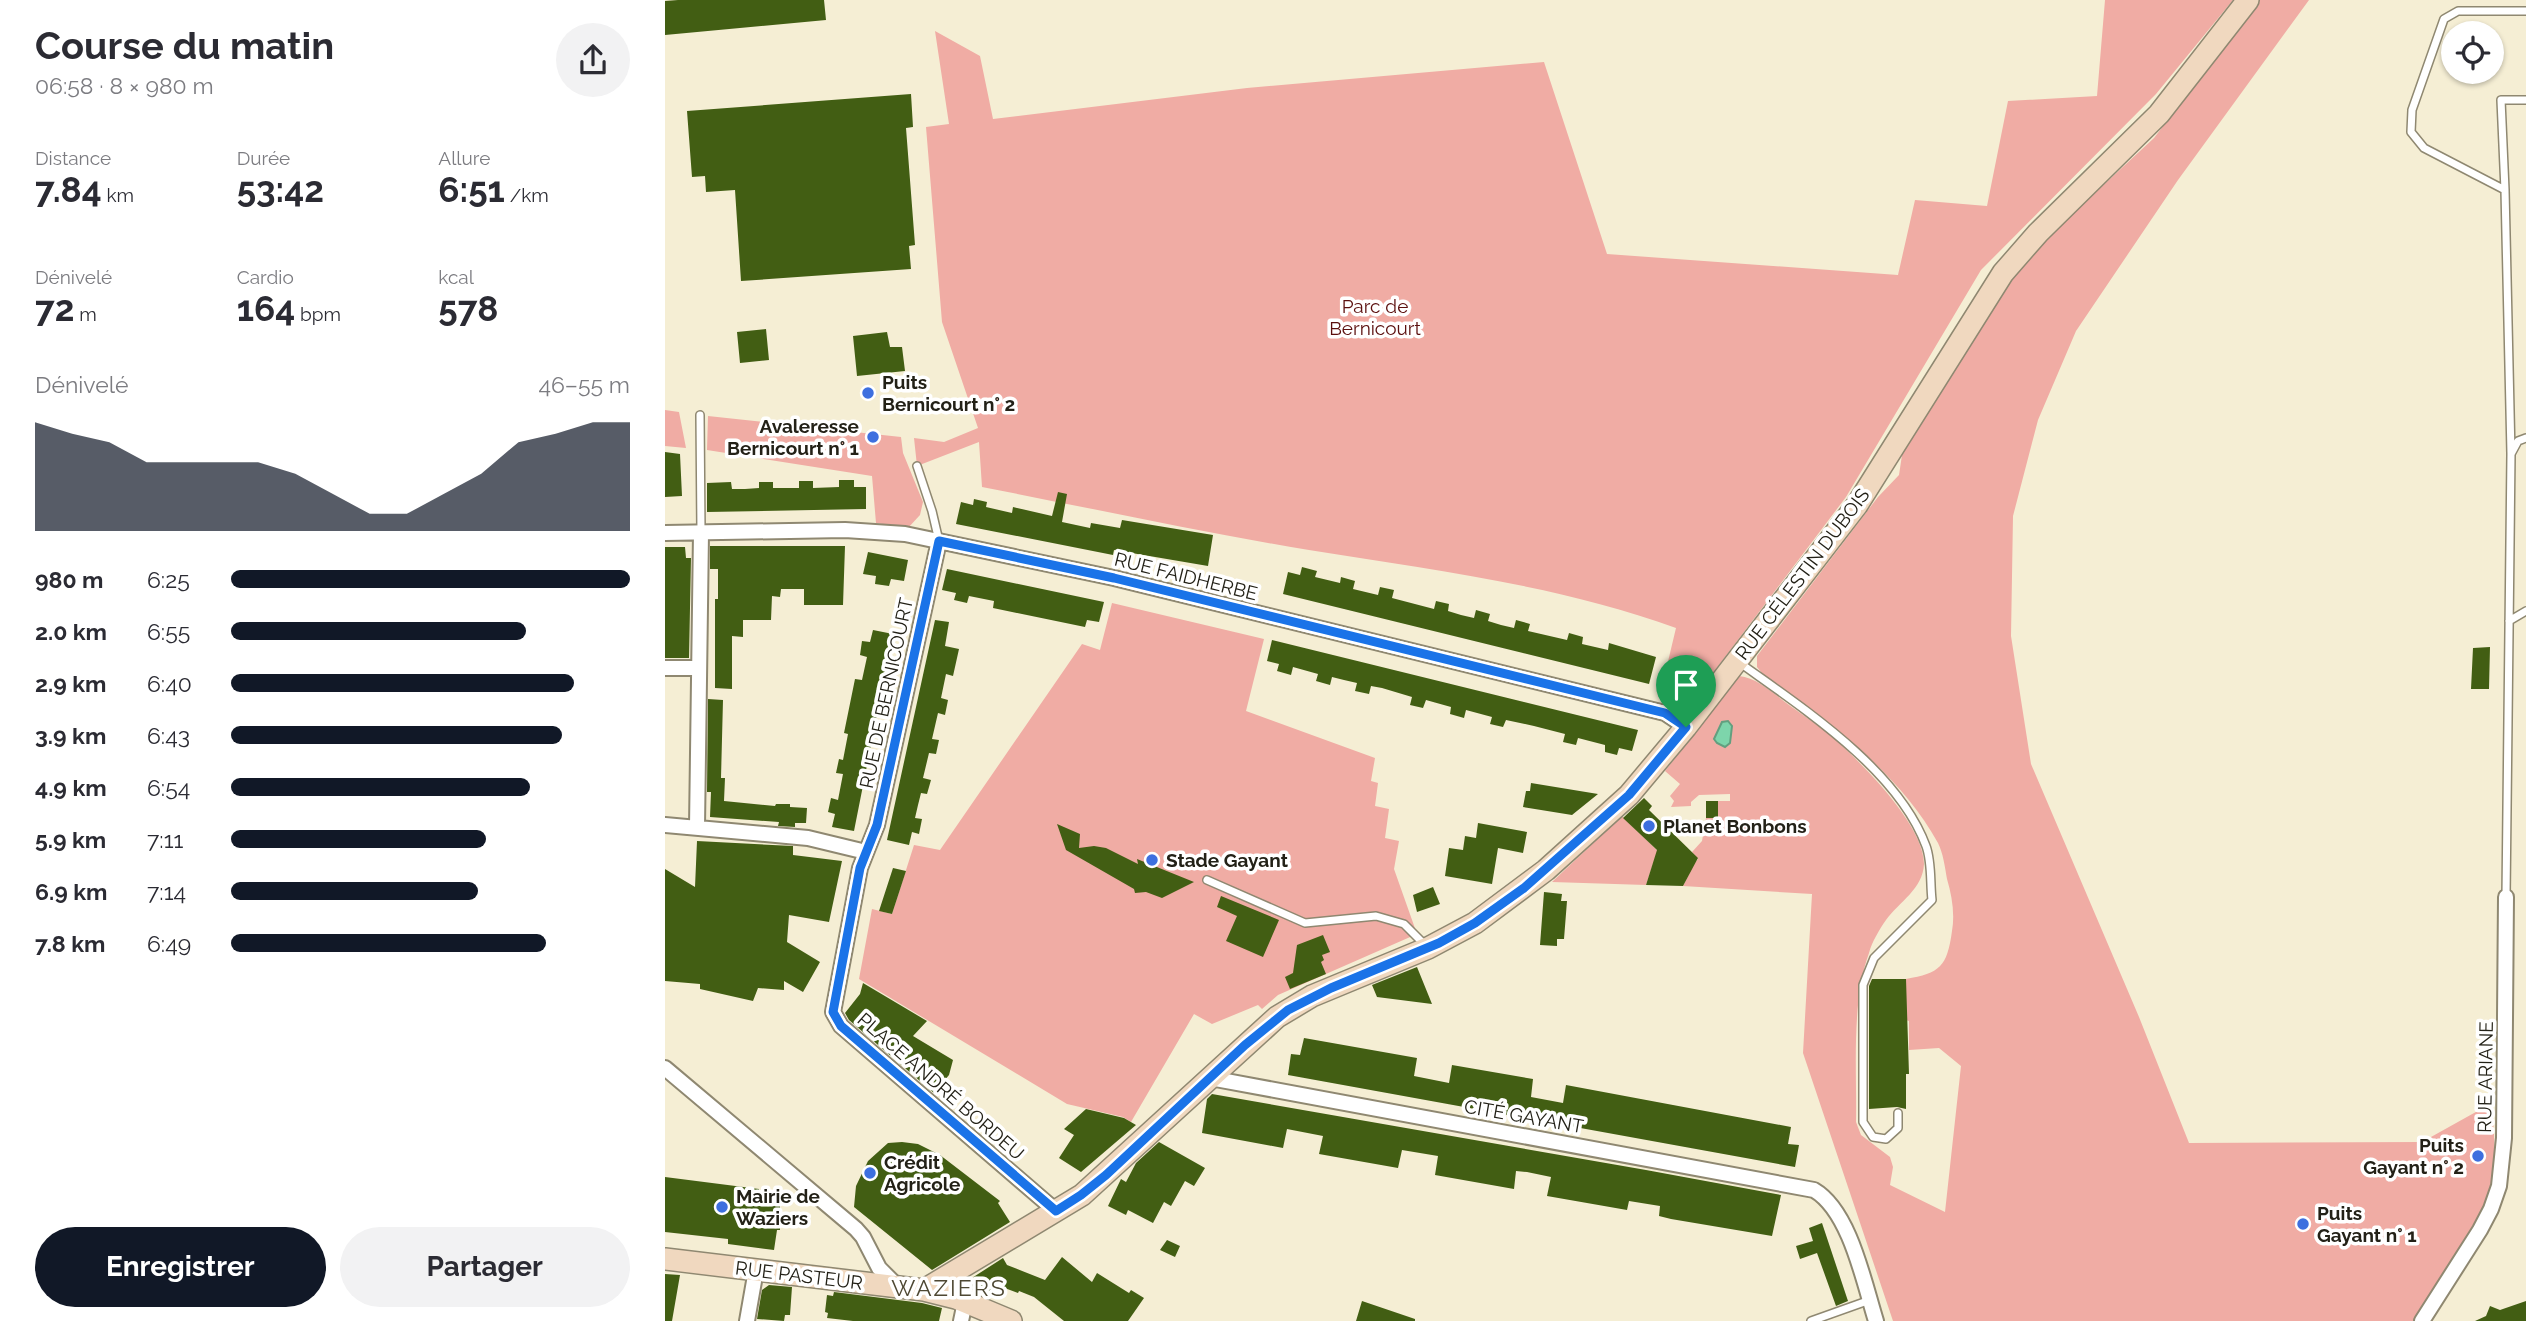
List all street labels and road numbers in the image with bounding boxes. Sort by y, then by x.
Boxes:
street label: RUE CÉLESTIN DUBOIS [1730,484,1874,664]
street label: RUE FAIDHERBE [1112,548,1260,604]
street label: RUE DE BERNICOURT [855,595,917,790]
street label: PLACE ANDRÉ BORDEU [853,1008,1029,1164]
street label: RUE ARIANE [2473,1021,2497,1133]
street label: CITÉ GAYANT [1463,1095,1586,1137]
street label: RUE PASTEUR [734,1256,864,1294]

